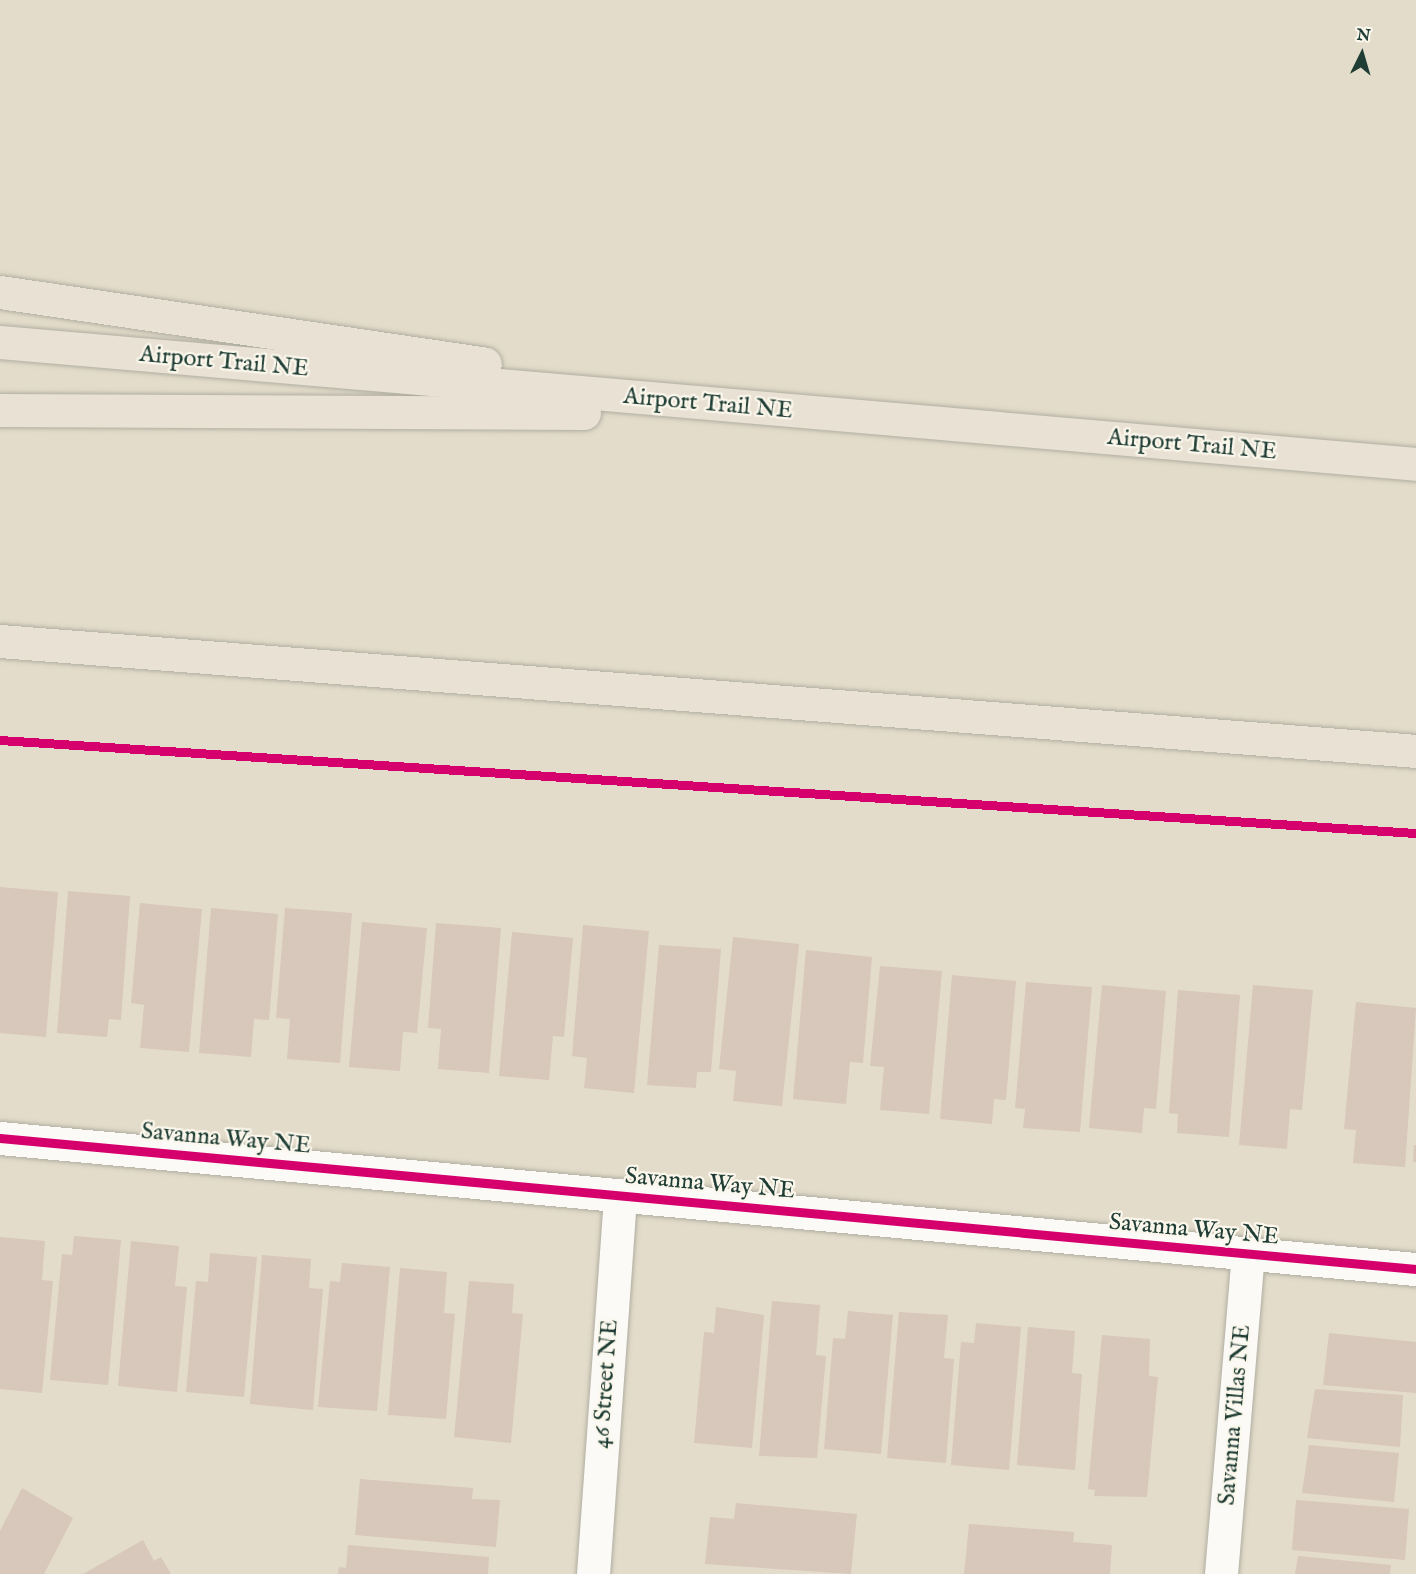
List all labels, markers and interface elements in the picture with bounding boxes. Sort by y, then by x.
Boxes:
north arrow [1332,24,1392,84]
text: N [1356,26,1371,47]
street label: Airport Trail NE [138,340,310,384]
street label: Airport Trail NE [622,382,794,426]
street label: Airport Trail NE [1106,423,1278,467]
street label: Savanna Way NE [140,1117,312,1161]
street label: Savanna Way NE [624,1162,796,1206]
street label: Savanna Way NE [1108,1208,1280,1252]
street label: 46 Street NE [587,1318,625,1450]
street label: Savanna Villas NE [1213,1323,1257,1507]

